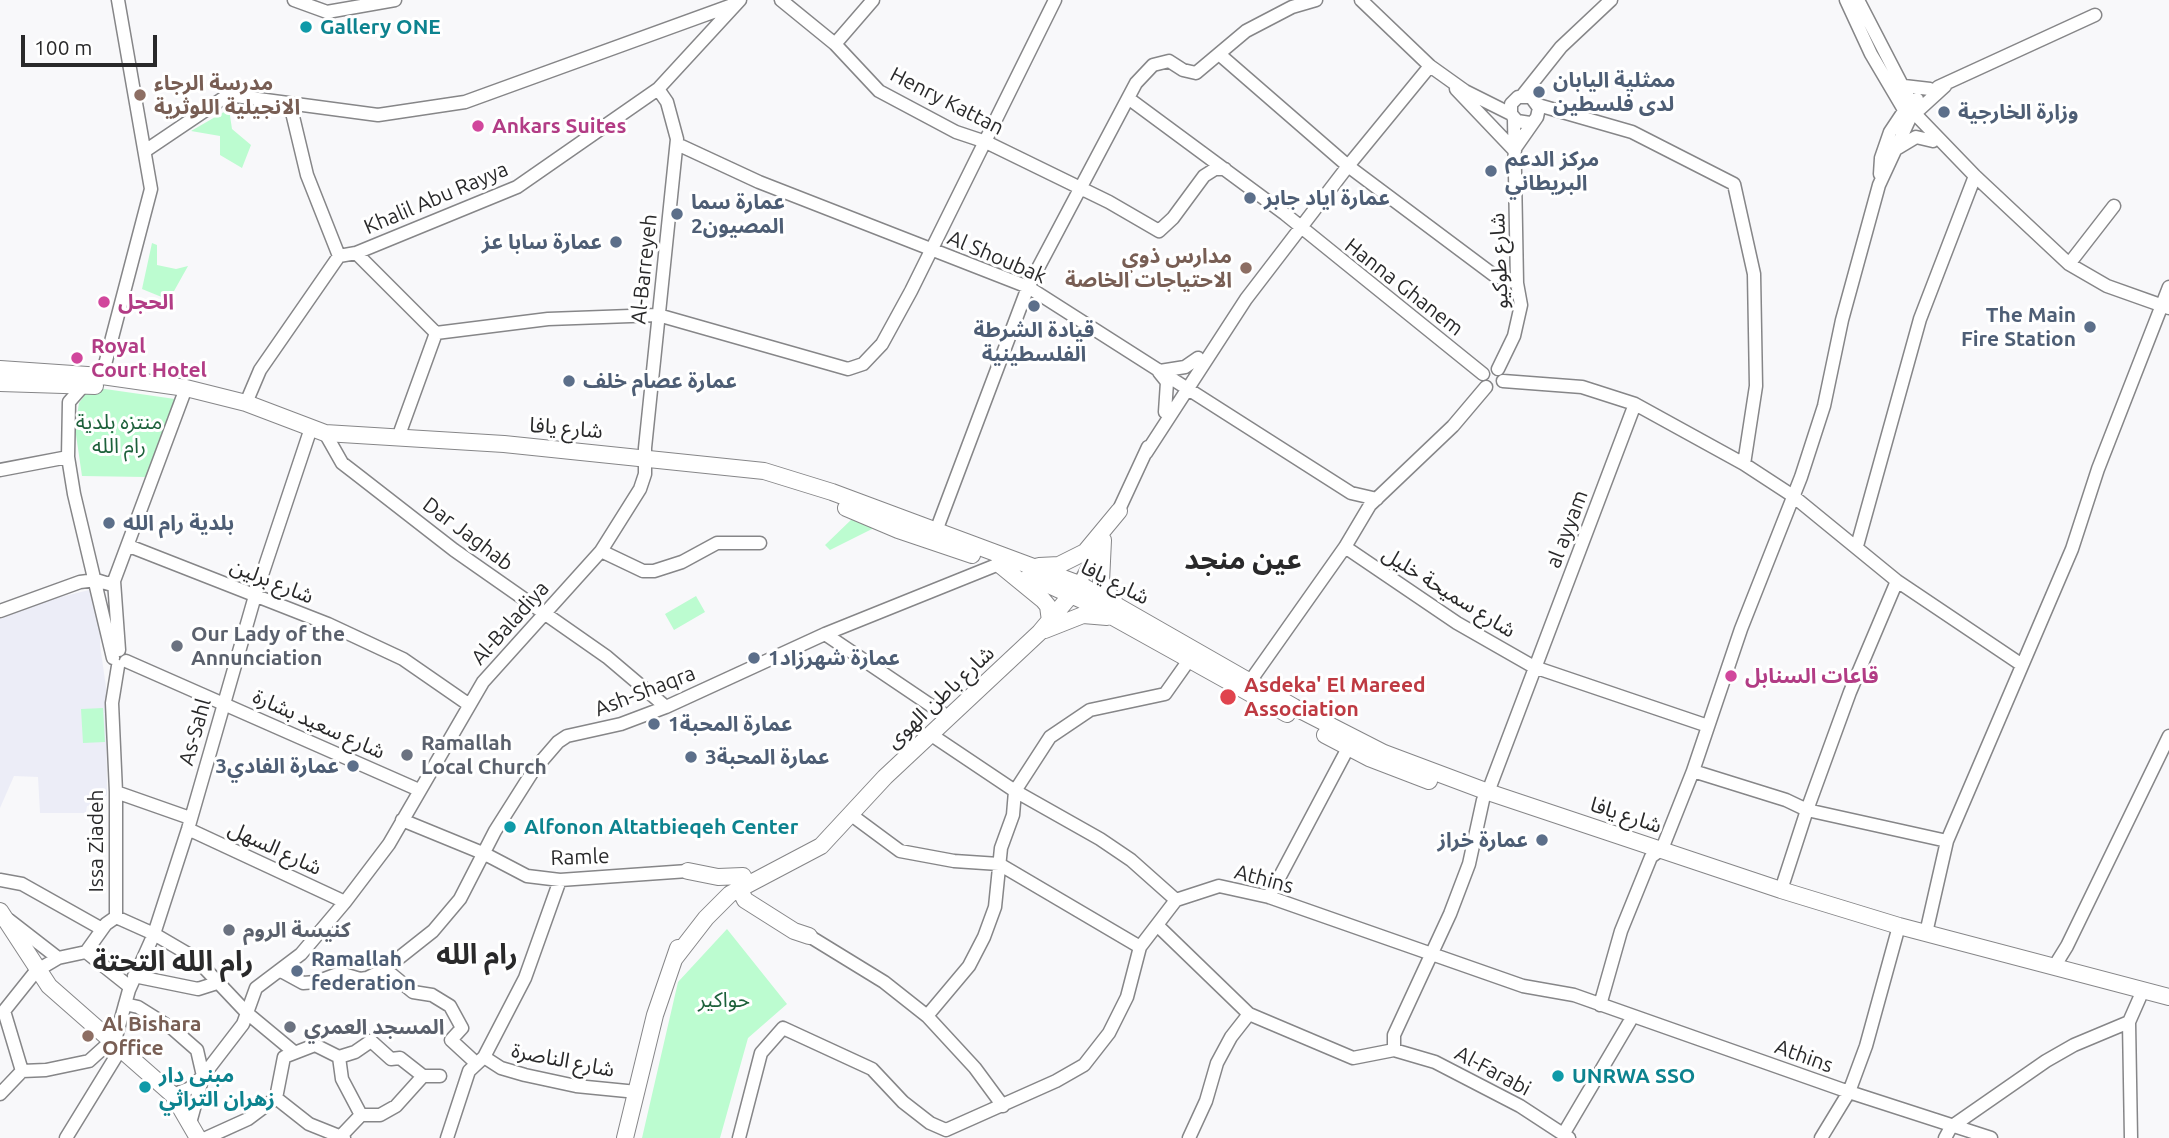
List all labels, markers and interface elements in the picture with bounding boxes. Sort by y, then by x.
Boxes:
place label: Gallery ONE [320,14,441,40]
marker: Gallery ONE [298,19,314,35]
scale bar [24,21,161,65]
text: 100 m [34,35,92,59]
street label: Henry Kattan [886,62,1008,140]
place label: ممثلية اليابان لدى فلسطين [1553,67,1676,117]
place label: مدرسة الرجاء الانجيلية اللوثرية [154,70,300,120]
marker: ممثلية اليابان لدى فلسطين [1531,84,1547,100]
marker: مدرسة الرجاء الانجيلية اللوثرية [132,87,148,103]
place label: وزارة الخارجية [1958,99,2078,125]
marker: وزارة الخارجية [1936,104,1952,120]
place label: Ankars Suites [492,113,626,139]
marker: Ankars Suites [470,118,486,134]
place label: مركز الدعم البريطاني [1505,146,1599,196]
street label: Khalil Abu Rayya [360,156,512,240]
marker: مركز الدعم البريطاني [1483,163,1499,179]
place label: عمارة اياد جابر [1264,185,1390,211]
place label: عمارة سما المصيون2 [691,189,785,239]
marker: عمارة اياد جابر [1242,190,1258,206]
marker: عمارة سما المصيون2 [669,206,685,222]
street label: شارع طوكيو [1485,212,1513,310]
street label: Al-Barreyeh [626,213,662,325]
street label: Al Shoubak [944,225,1050,289]
place label: عمارة سابا عز [482,229,602,255]
street label: Hanna Ghanem [1340,233,1468,341]
marker: عمارة سابا عز [608,234,624,250]
place label: مدارس ذوي الاحتياجات الخاصة [1065,243,1232,293]
marker: مدارس ذوي الاحتياجات الخاصة [1238,260,1254,276]
place label: الحجل [118,289,174,315]
marker: الحجل [96,294,112,310]
marker: قيادة الشرطة الفلسطينية [1026,298,1042,314]
place label: The Main Fire Station [1961,302,2076,352]
place label: قيادة الشرطة الفلسطينية [974,317,1094,367]
marker: The Main Fire Station [2082,319,2098,335]
place label: Royal Court Hotel [91,333,207,383]
marker: Royal Court Hotel [69,350,85,366]
place label: عمارة عصام خلف [583,368,737,394]
marker: عمارة عصام خلف [561,373,577,389]
park label: منتزه بلدية رام الله [76,409,162,459]
street label: شارع يافا [528,412,604,444]
street label: al ayyam [1541,486,1593,572]
street label: Dar Jaghab [418,492,518,576]
place label: بلدية رام الله [123,510,234,536]
marker: بلدية رام الله [101,515,117,531]
street label: شارع سميحة خليل [1378,541,1520,643]
district label: عين منجد [1184,543,1302,577]
street label: شارع برلين [227,553,317,609]
street label: شارع يافا [1076,554,1154,610]
street label: Al-Baladiya [466,576,554,670]
place label: Our Lady of the Annunciation [191,621,345,671]
marker: Our Lady of the Annunciation [169,638,185,654]
street label: شارع باطن الهوى [881,640,999,754]
place label: عمارة شهرزاد1 [768,645,900,671]
marker: عمارة شهرزاد1 [746,650,762,666]
street label: Ash-Shaqra [591,660,699,722]
place label: قاعات السنابل [1745,663,1879,689]
marker: قاعات السنابل [1723,668,1739,684]
place label: Asdeka' El Mareed Association [1244,672,1426,722]
street label: شارع سعيد بشارة [249,684,389,764]
marker: Asdeka' El Mareed Association [1218,687,1238,707]
street label: As-Sahl [173,696,217,768]
place label: عمارة المحبة1 [668,711,792,737]
marker: عمارة المحبة1 [646,716,662,732]
place label: Ramallah Local Church [421,730,547,780]
place label: عمارة المحبة3 [705,744,829,770]
marker: Ramallah Local Church [399,747,415,763]
marker: عمارة المحبة3 [683,749,699,765]
place label: عمارة الفادي3 [215,753,339,779]
marker: عمارة الفادي3 [345,758,361,774]
street label: Issa Ziadeh [83,789,109,893]
street label: شارع يافا [1587,792,1665,838]
place label: Alfonon Altatbieqeh Center [524,814,798,840]
street label: شارع السهل [224,815,326,881]
marker: Alfonon Altatbieqeh Center [502,819,518,835]
place label: عمارة خراز [1437,827,1528,853]
marker: عمارة خراز [1534,832,1550,848]
street label: Ramle [550,843,610,871]
street label: Athins [1232,859,1296,899]
place label: كنيسة الروم [243,917,351,943]
marker: كنيسة الروم [221,922,237,938]
district label: رام الله [436,938,518,972]
district label: رام الله التحتة [93,945,253,979]
place label: Ramallah federation [311,946,416,996]
marker: Ramallah federation [289,963,305,979]
park label: حواكير [698,987,750,1013]
place label: Al Bishara Office [102,1011,201,1061]
place label: المسجد العمري [304,1014,445,1040]
marker: المسجد العمري [282,1019,298,1035]
marker: Al Bishara Office [80,1028,96,1044]
street label: Athins [1771,1034,1837,1078]
street label: شارع الناصرة [509,1038,617,1082]
street label: Al-Farabi [1451,1041,1535,1101]
place label: مبنى دار زهران التراثي [159,1062,275,1112]
place label: UNRWA SSO [1572,1063,1695,1089]
marker: UNRWA SSO [1550,1068,1566,1084]
marker: مبنى دار زهران التراثي [137,1079,153,1095]

